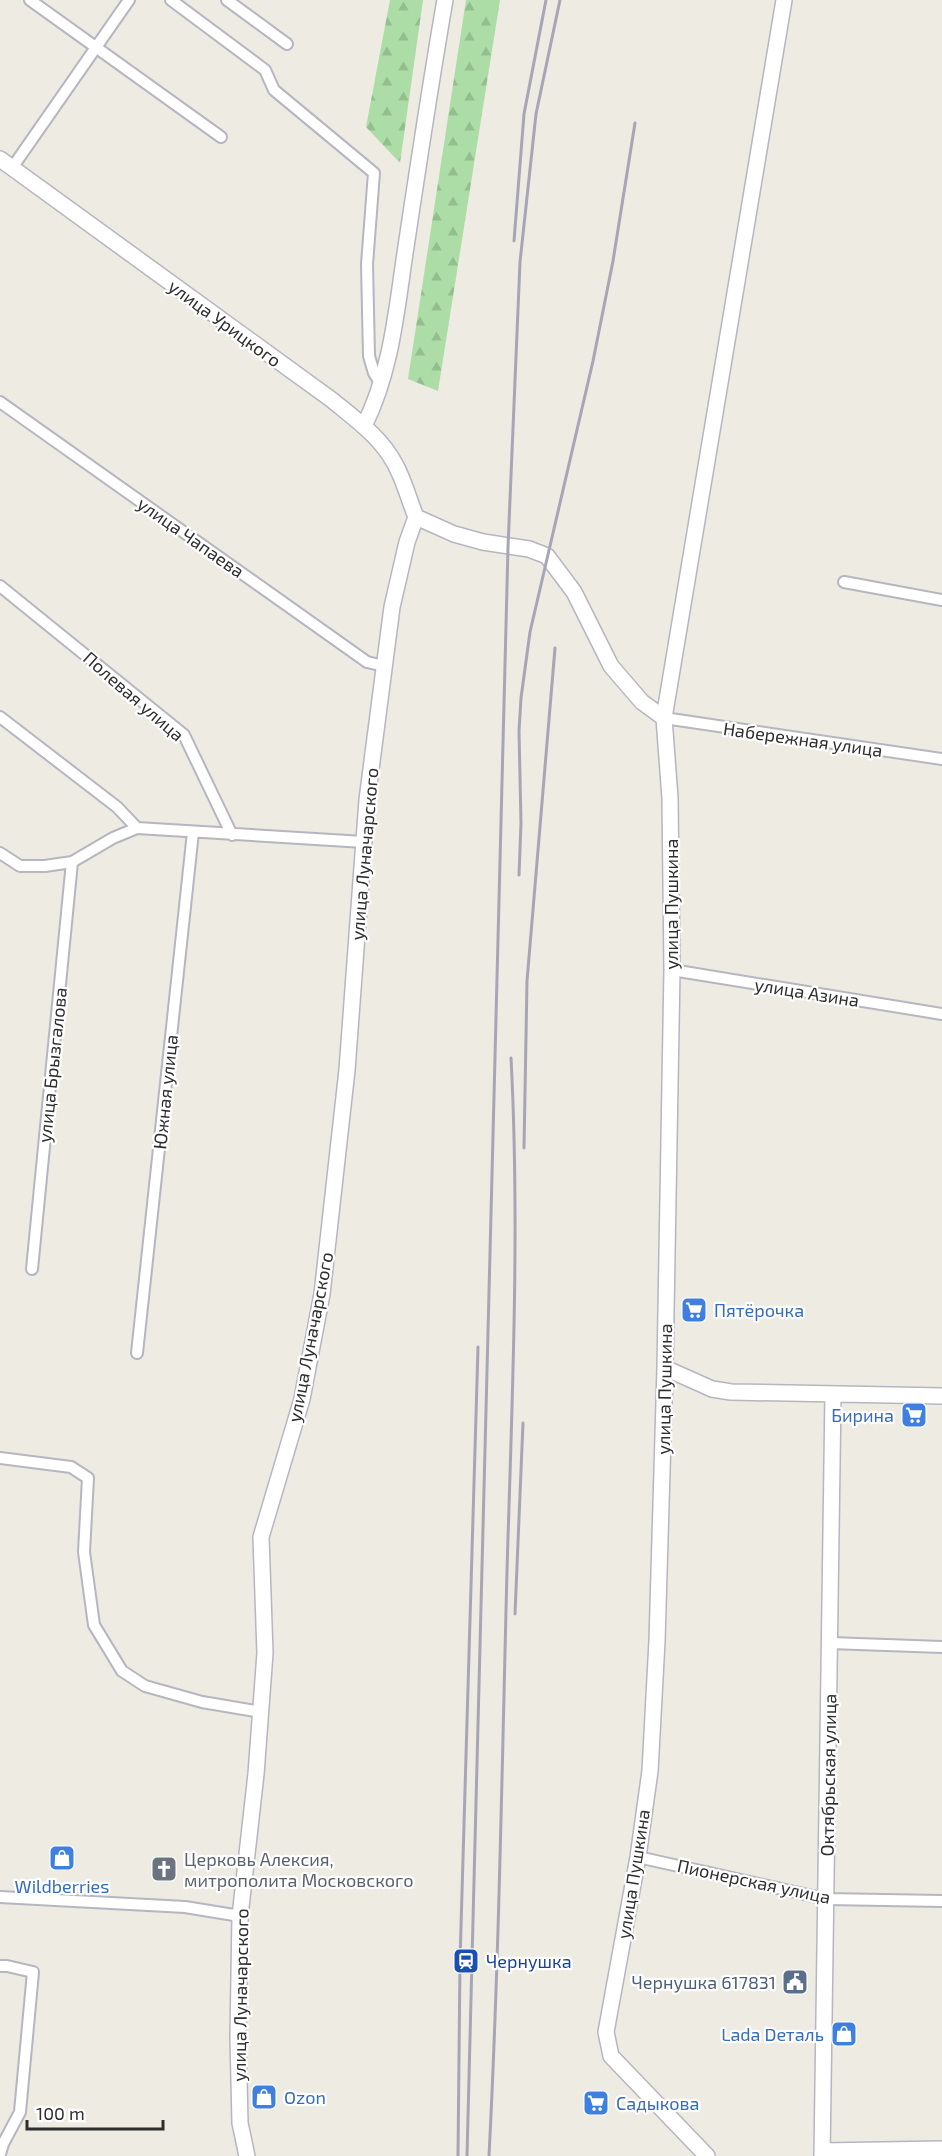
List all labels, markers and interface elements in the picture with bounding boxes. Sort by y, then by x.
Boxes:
street label: улица Урицкого [164,275,286,371]
street label: улица Чапаева [133,492,249,582]
street label: Полевая улица [79,646,189,746]
street label: Набережная улица [722,717,884,761]
street label: улица Луначарского [345,767,383,941]
street label: улица Пушкина [660,838,682,970]
street label: улица Азина [753,973,861,1011]
street label: улица Брызгалова [33,986,71,1144]
street label: Южная улица [148,1033,182,1151]
street label: улица Луначарского [283,1250,337,1424]
supermarket icon: Пятёрочка [679,1295,709,1325]
place label: Пятёрочка [714,1299,804,1321]
street label: улица Пушкина [652,1323,676,1455]
supermarket icon: Бирина [899,1400,929,1430]
place label: Бирина [831,1404,894,1426]
street label: Октябрьская улица [816,1693,840,1857]
street label: улица Пушкина [612,1808,654,1940]
shop icon: Wildberries [47,1843,77,1873]
place label: Церковь Алексия, митрополита Московского [184,1848,413,1891]
church icon: Церковь Алексия, митрополита Московского [149,1854,179,1884]
street label: Пионерская улица [675,1854,833,1908]
place label: Wildberries [15,1875,109,1897]
street label: улица Луначарского [227,1908,253,2082]
station icon: Чернушка [451,1946,481,1976]
place label: Чернушка [486,1950,572,1972]
public building icon: Чернушка 617831 [780,1967,810,1997]
place label: Чернушка 617831 [632,1971,776,1993]
shop icon: Lada Dеталь [829,2019,859,2049]
place label: Lada Dеталь [721,2023,824,2045]
shop icon: Ozon [249,2082,279,2112]
place label: Ozon [284,2086,326,2108]
supermarket icon: Садыкова [581,2088,611,2118]
place label: Садыкова [616,2092,700,2114]
scale bar [27,2093,164,2131]
text: 100 m [36,2102,85,2124]

